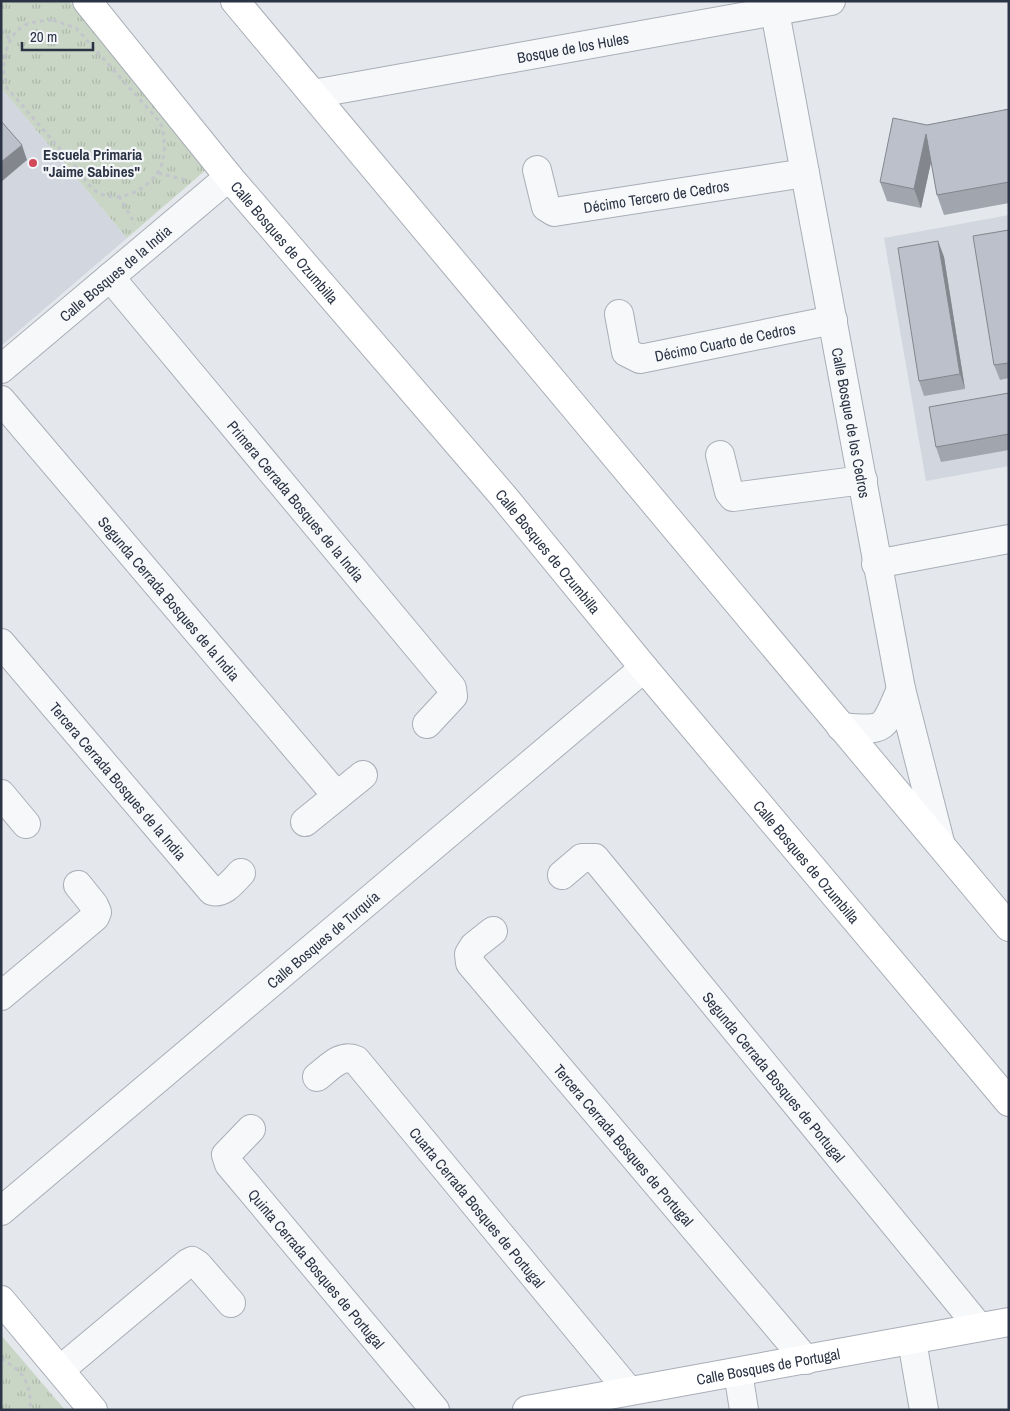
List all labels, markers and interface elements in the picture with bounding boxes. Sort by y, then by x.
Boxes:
scale bar [22,20,94,52]
text: 20 m [30,26,57,47]
street label: Bosque de los Hules [515,27,630,68]
place label: Escuela Primaria "Jaime Sabines" [43,144,142,182]
marker: Escuela Primaria "Jaime Sabines" [27,157,39,169]
street label: Décimo Tercero de Cedros [582,174,730,218]
street label: Calle Bosques de Ozumbilla [226,176,344,308]
street label: Calle Bosques de la India [55,220,176,326]
street label: Décimo Cuarto de Cedros [653,317,797,366]
street label: Calle Bosque de los Cedros [827,346,876,500]
street label: Primera Cerrada Bosques de la India [223,416,370,586]
street label: Calle Bosques de Ozumbilla [491,484,606,618]
street label: Segunda Cerrada Bosques de la India [93,512,245,685]
street label: Tercera Cerrada Bosques de la India [45,697,192,864]
street label: Calle Bosques de Ozumbilla [749,795,865,928]
street label: Calle Bosques de Turquía [262,886,383,993]
street label: Segunda Cerrada Bosques de Portugal [698,987,850,1167]
street label: Tercera Cerrada Bosques de Portugal [549,1059,699,1231]
street label: Cuarta Cerrada Bosques de Portugal [405,1122,550,1292]
street label: Quinta Cerrada Bosques de Portugal [244,1184,390,1353]
street label: Calle Bosques de Portugal [694,1343,842,1389]

